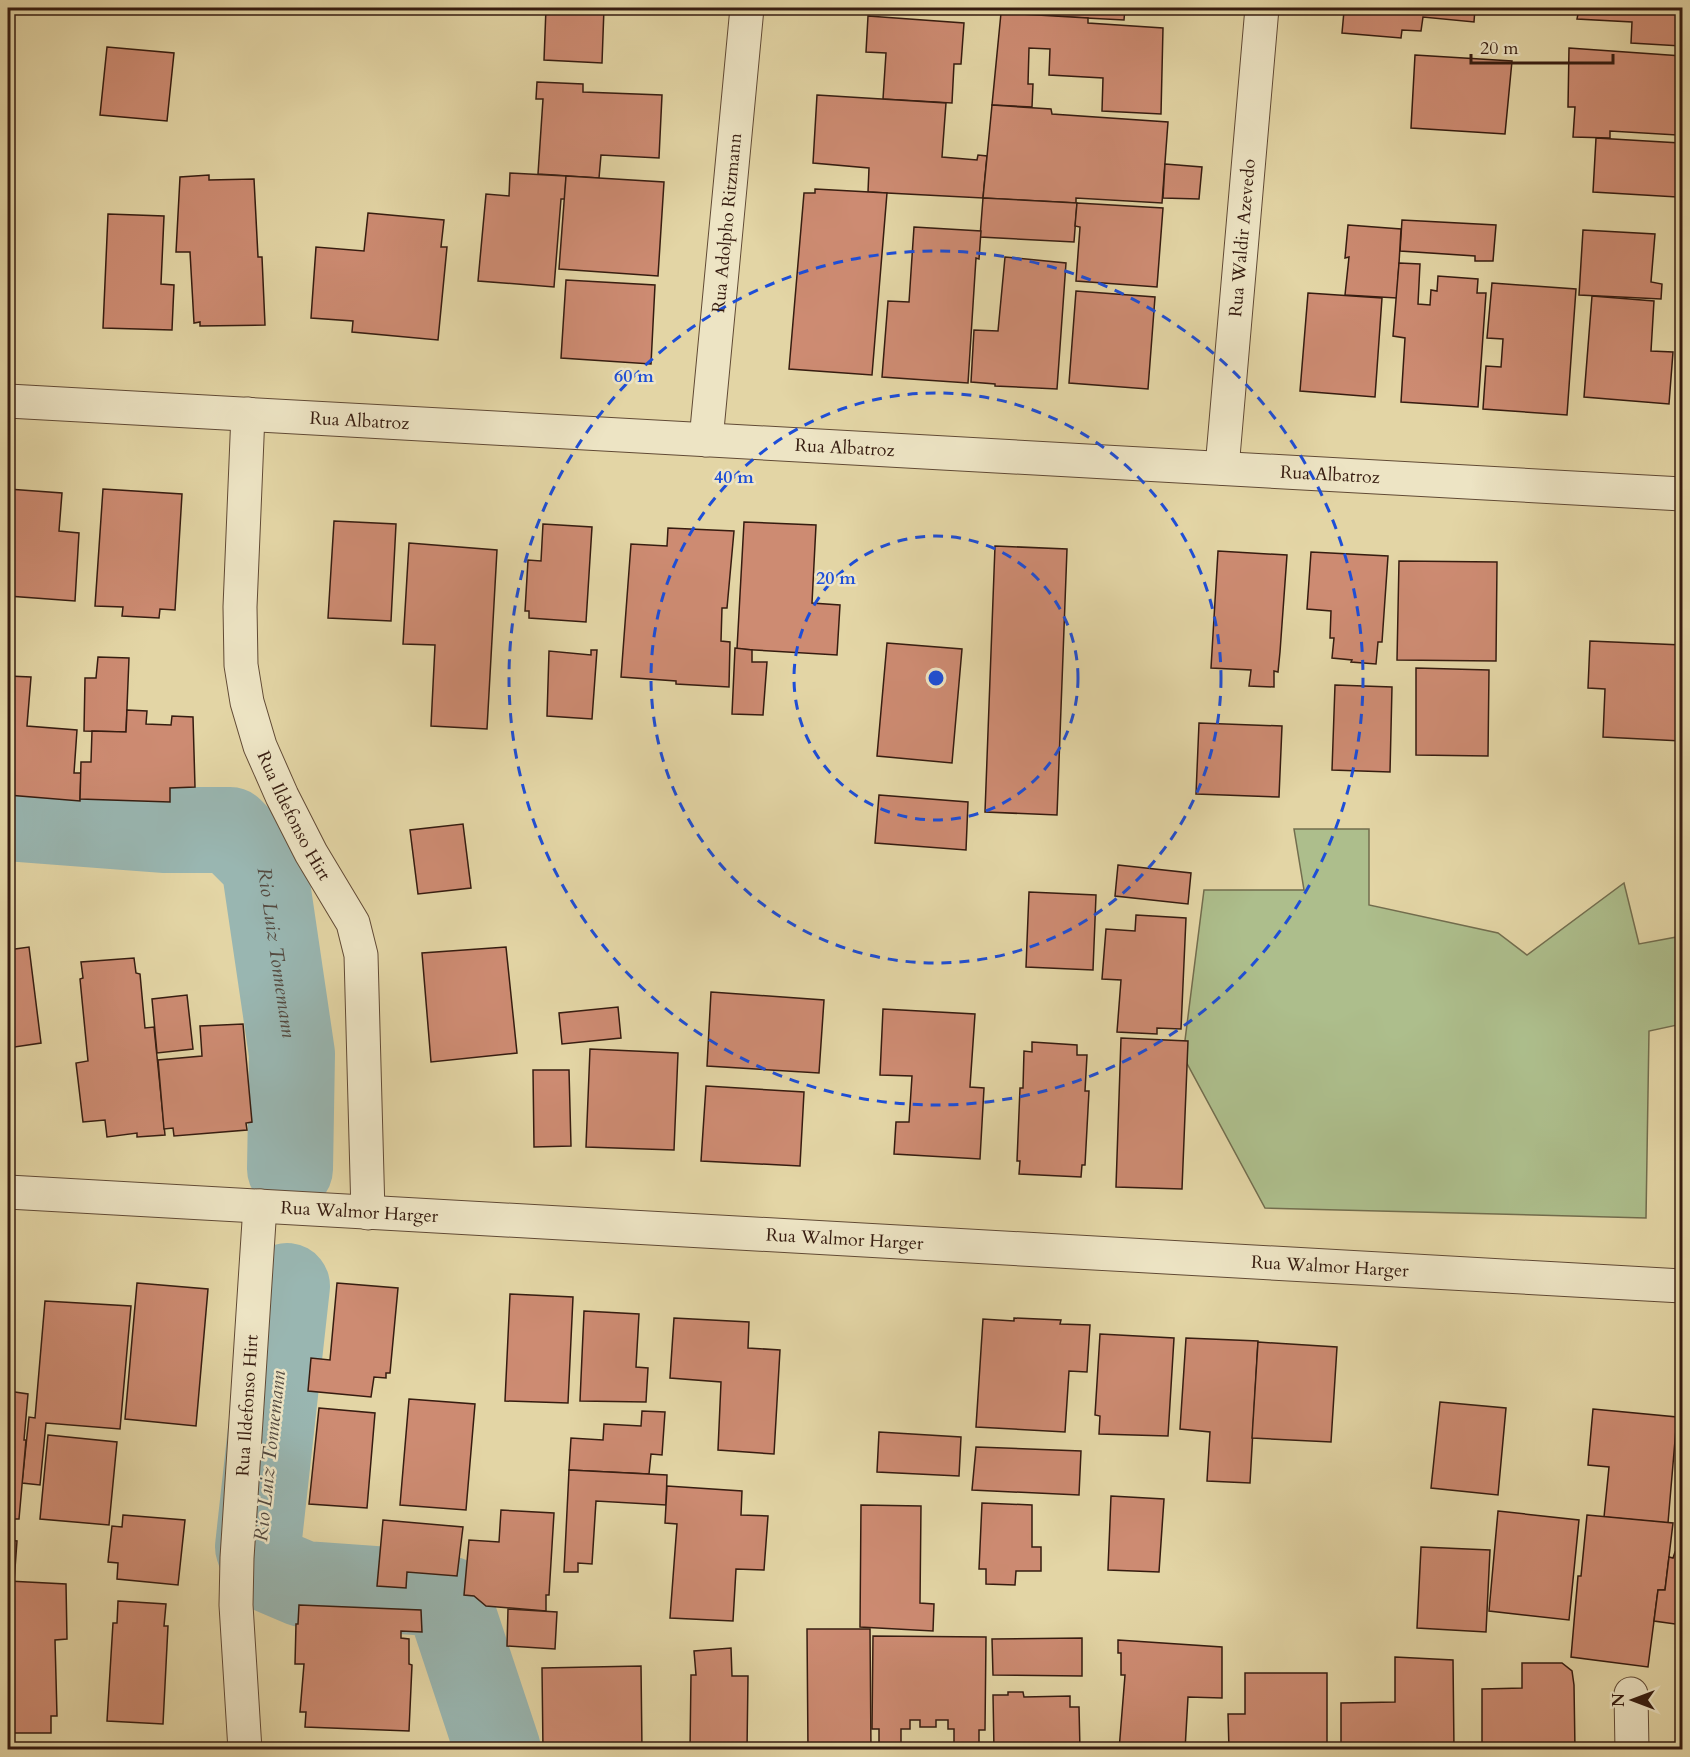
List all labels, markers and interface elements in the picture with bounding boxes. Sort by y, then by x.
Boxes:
scale bar [1471,27,1614,65]
text: 20 m [1480,36,1519,61]
street label: Rua Adolpho Ritzmann [706,131,748,314]
street label: Rua Waldir Azevedo [1223,157,1262,318]
text: 60 m [614,364,654,389]
street label: Rua Albatroz [309,406,410,436]
street label: Rua Albatroz [794,433,895,463]
street label: Rua Albatroz [1279,460,1381,490]
text: 40 m [714,465,754,490]
text: 20 m [816,566,856,591]
centre of rings [926,668,946,688]
street label: Rua Ildefonso Hirt [251,747,337,886]
water label: Rio Luiz Tonnemann [251,866,302,1040]
street label: Rua Walmor Harger [280,1195,439,1229]
street label: Rua Walmor Harger [765,1223,925,1256]
street label: Rua Walmor Harger [1250,1250,1410,1284]
street label: Rua Ildefonso Hirt [230,1334,265,1477]
water label: Rio Luiz Tonnemann [247,1369,292,1543]
north arrow [1603,1670,1663,1730]
text: N [1608,1693,1630,1707]

